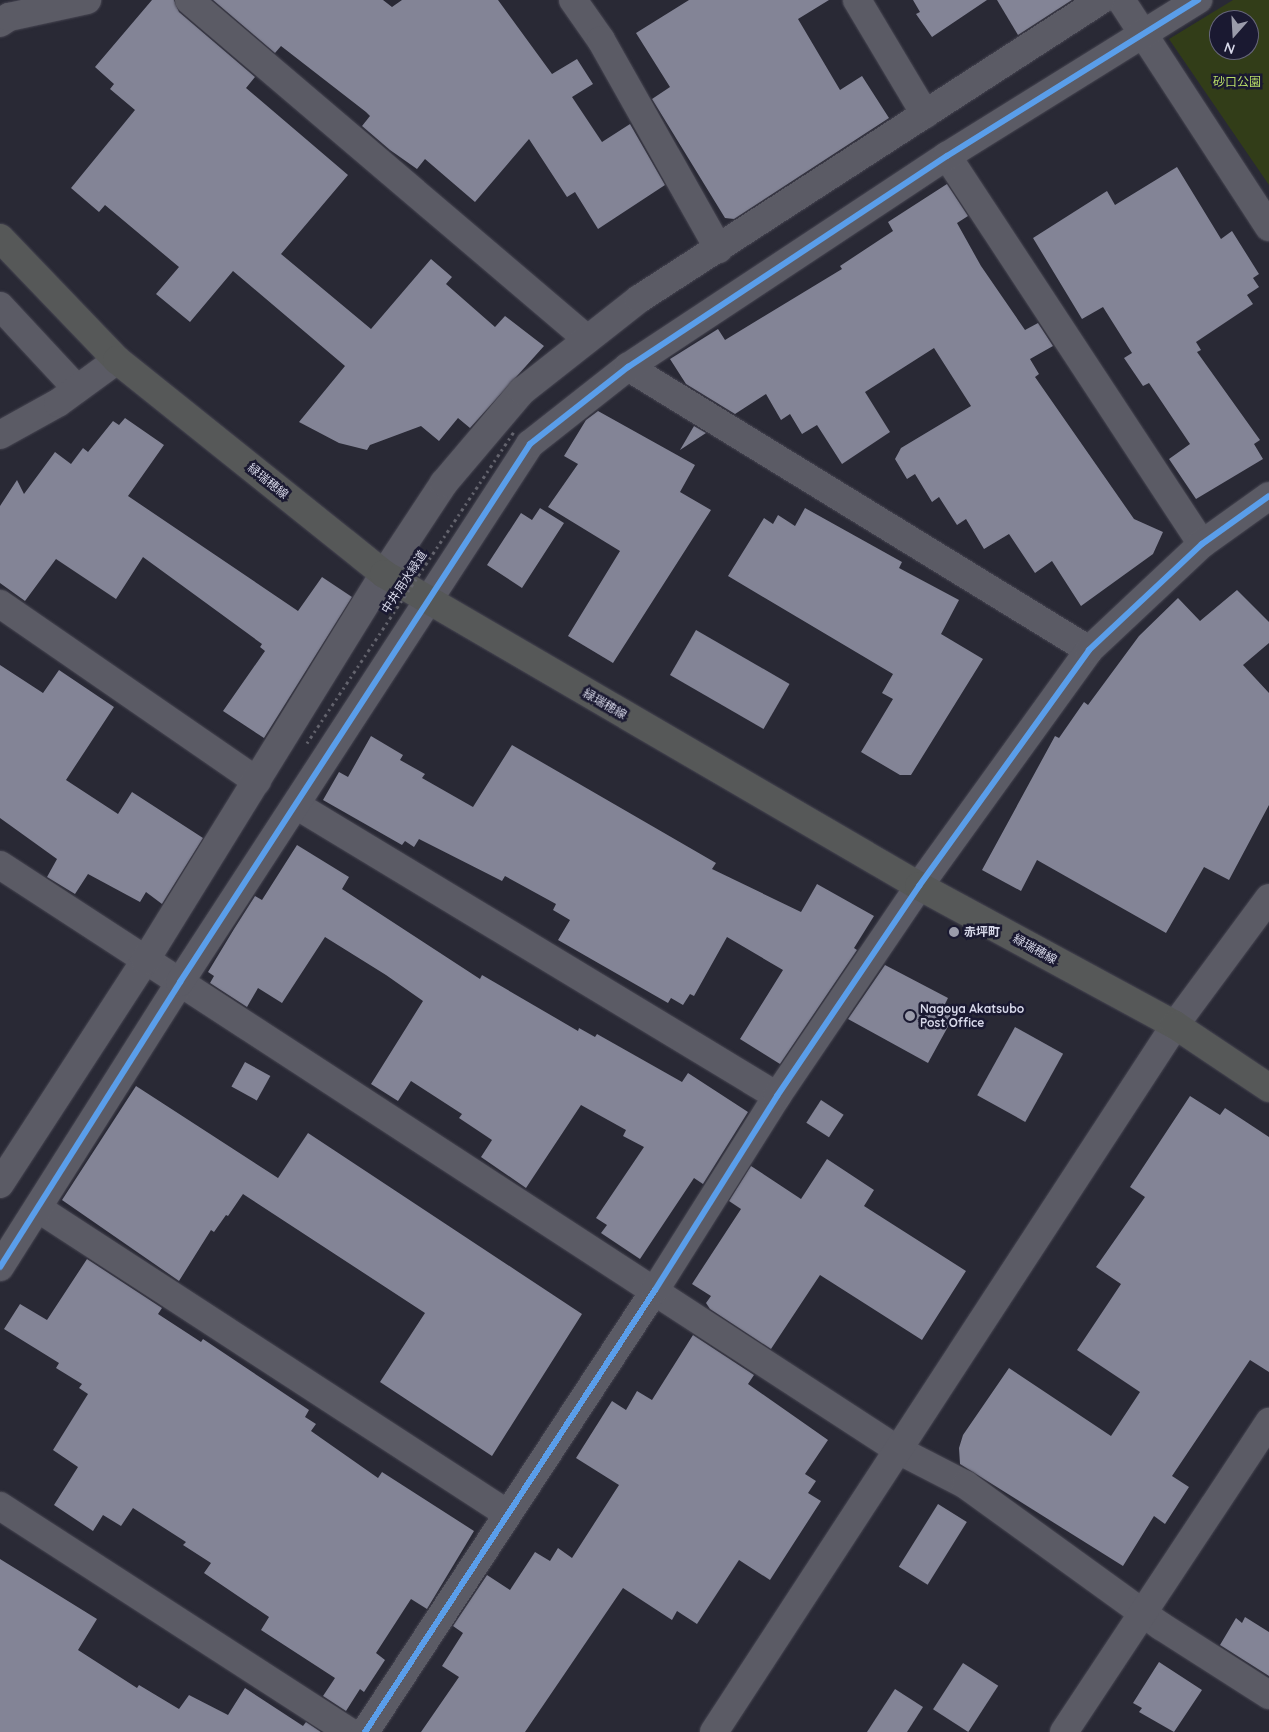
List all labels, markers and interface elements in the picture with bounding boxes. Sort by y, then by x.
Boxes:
north arrow [1209,10,1259,60]
text: N [1222,38,1237,58]
park label: 砂口公園 [1213,75,1261,89]
street label: 緑瑞穂線 [245,460,291,502]
street label: 中井用水緑道 [378,548,430,616]
street label: 緑瑞穂線 [581,686,629,722]
place label: 赤坪町 [964,925,1000,939]
marker: 赤坪町 [948,926,960,938]
street label: 緑瑞穂線 [1011,931,1059,967]
place label: Nagoya Akatsubo Post Office [920,1002,1024,1030]
marker: Nagoya Akatsubo Post Office [904,1010,916,1022]

